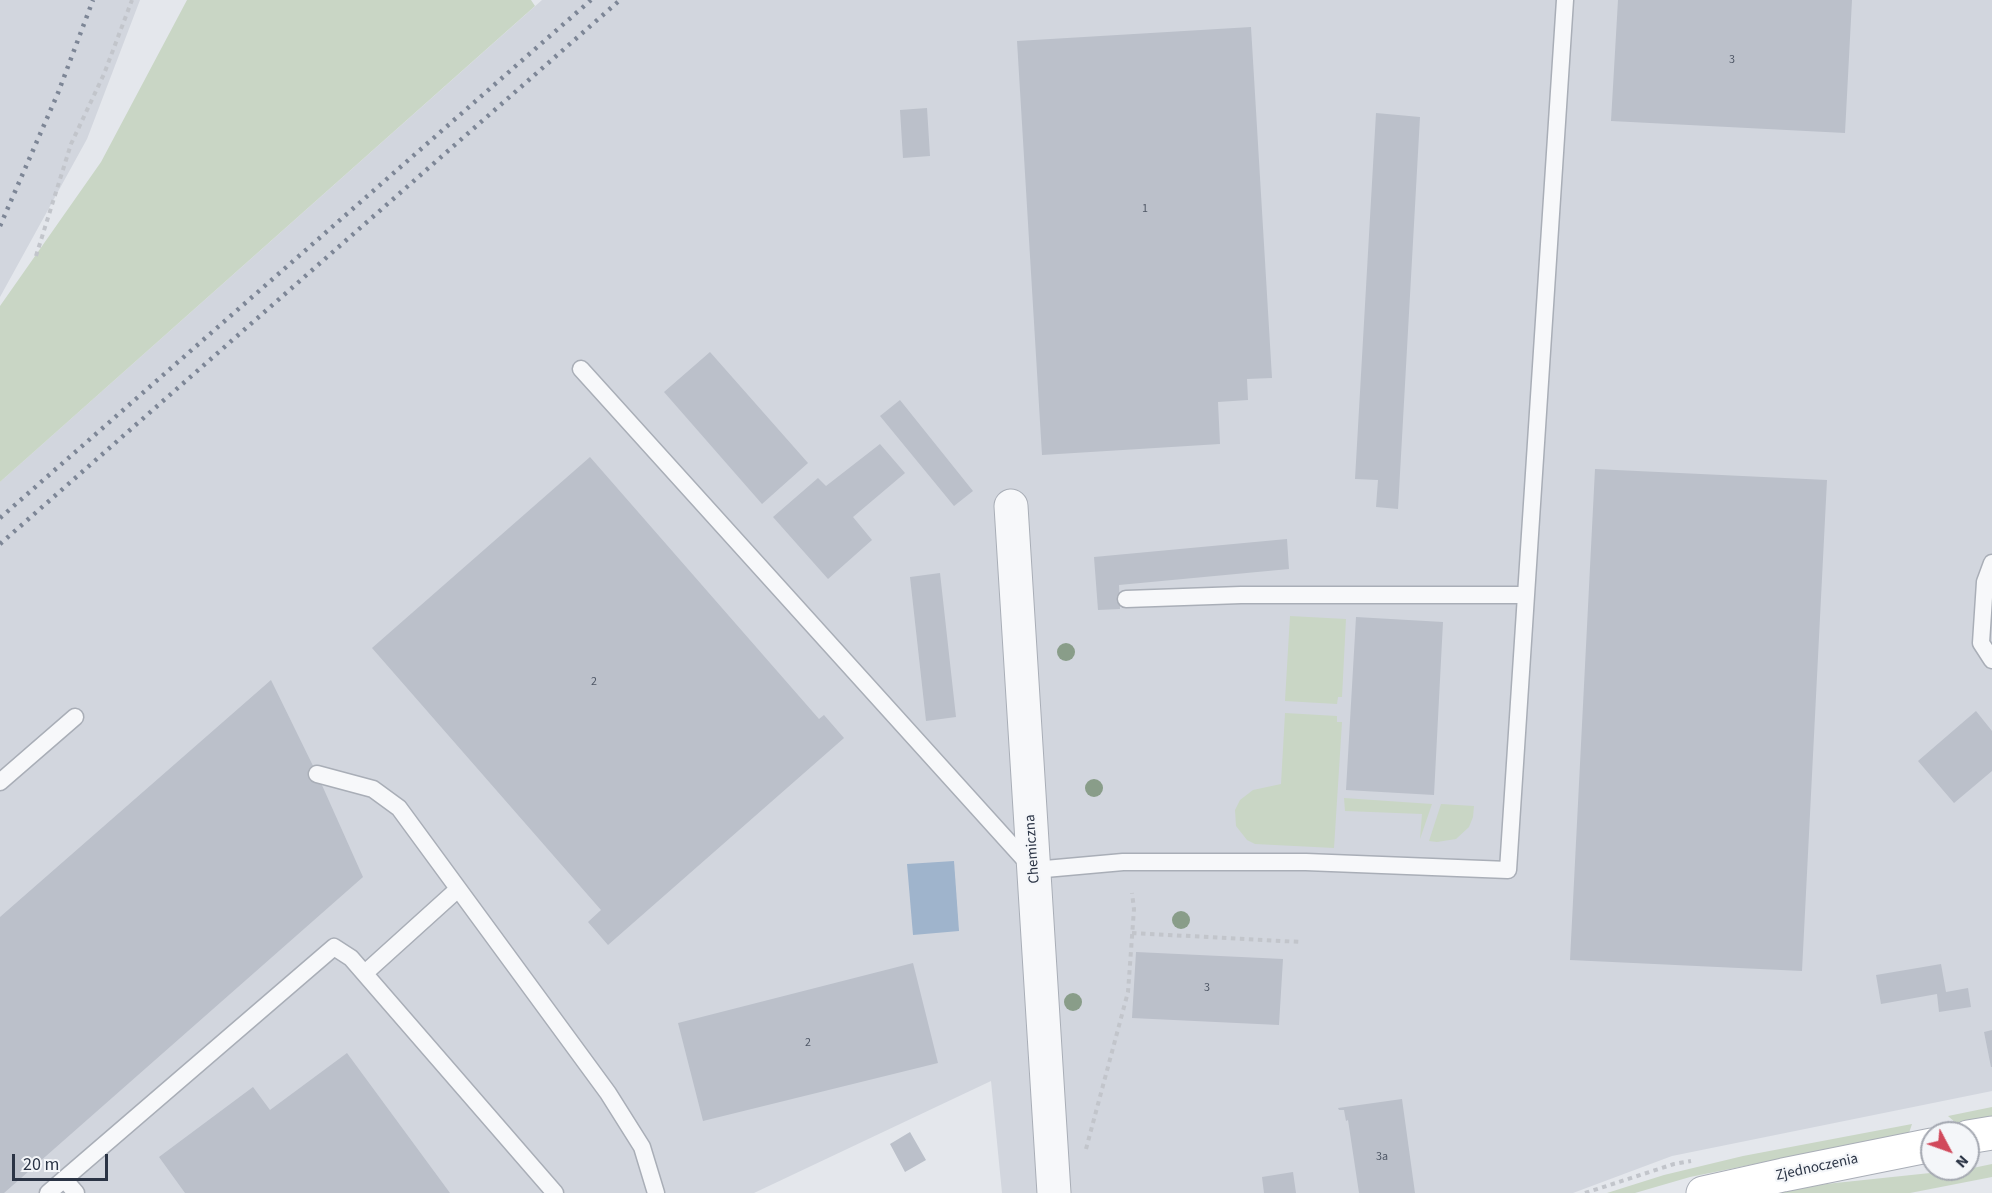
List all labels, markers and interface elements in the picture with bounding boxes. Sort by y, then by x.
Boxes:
house number: 3 [1729,53,1735,67]
house number: 1 [1142,202,1148,216]
house number: 2 [591,675,597,689]
street label: Chemiczna [1022,814,1044,884]
house number: 3 [1204,981,1210,995]
house number: 2 [805,1036,811,1050]
north arrow [1920,1121,1980,1181]
scale bar [15,1142,111,1180]
house number: 3a [1376,1150,1388,1164]
street label: Zjednoczenia [1774,1150,1860,1186]
text: N [1950,1150,1974,1173]
text: 20 m [23,1152,59,1177]

